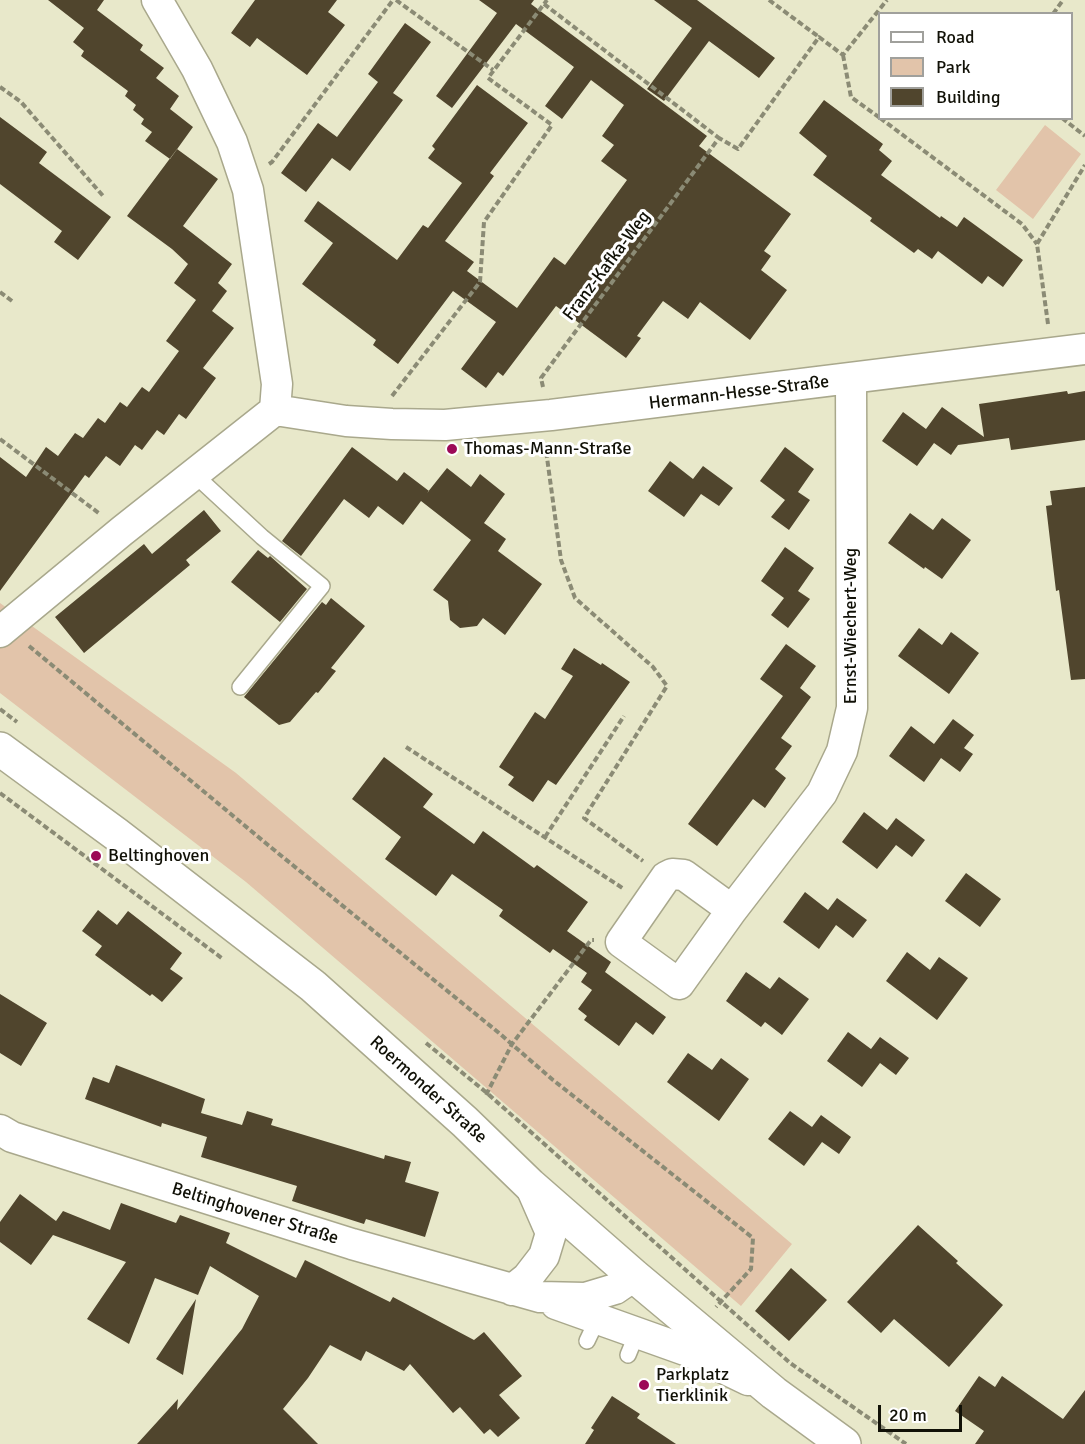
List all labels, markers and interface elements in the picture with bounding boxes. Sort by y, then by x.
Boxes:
legend [878,12,1073,120]
text: Road [936,26,975,48]
text: Park [936,56,971,78]
text: Building [936,86,1000,108]
street label: Franz-Kafka-Weg [559,207,655,325]
street label: Hermann-Hesse-Straße [648,371,830,415]
place label: Thomas-Mann-Straße [464,438,631,460]
marker: Thomas-Mann-Straße [445,442,459,456]
street label: Ernst-Wiechert-Weg [840,548,862,704]
place label: Beltinghoven [108,845,209,867]
marker: Beltinghoven [89,849,103,863]
street label: Roermonder Straße [365,1032,491,1148]
street label: Beltinghovener Straße [169,1178,341,1250]
place label: Parkplatz Tierklinik [656,1364,729,1406]
marker: Parkplatz Tierklinik [637,1378,651,1392]
scale bar [881,1393,965,1431]
text: 20 m [889,1404,927,1426]

